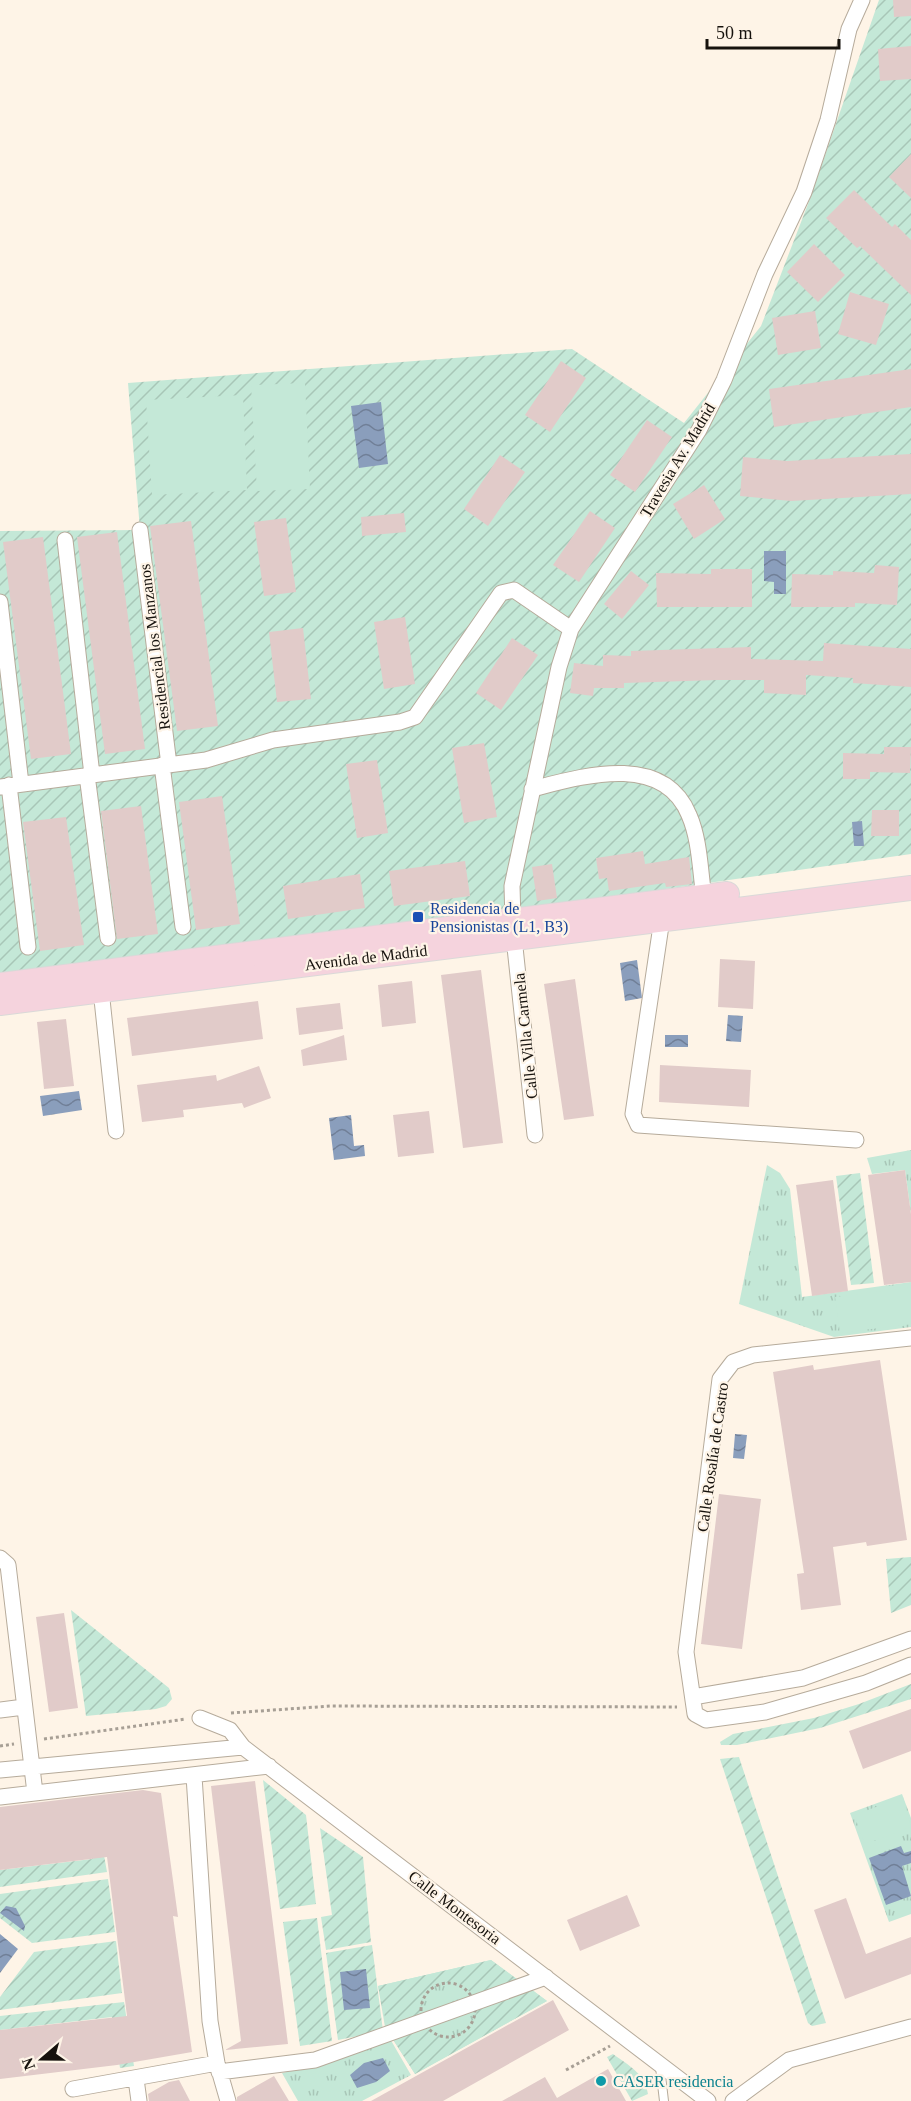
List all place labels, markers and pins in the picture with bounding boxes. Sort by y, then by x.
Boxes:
place label: Residencia de Pensionistas (L1, B3) [430,900,568,936]
marker: Residencia de Pensionistas (L1, B3) [411,910,425,924]
place label: CASER residencia [613,2073,733,2090]
marker: CASER residencia [594,2074,608,2088]

